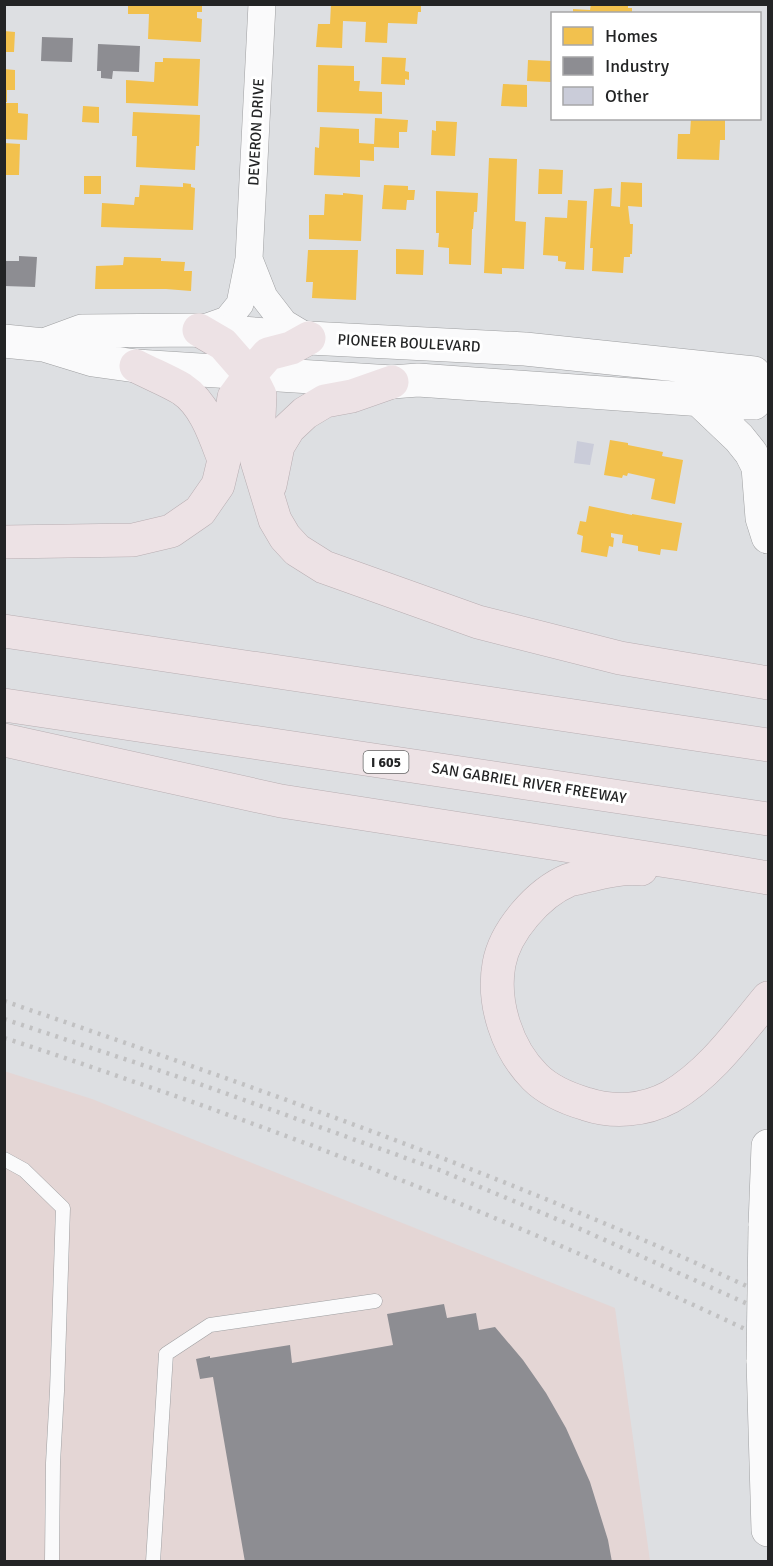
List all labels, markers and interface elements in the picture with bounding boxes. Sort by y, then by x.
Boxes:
legend [551,12,761,120]
text: Homes [605,25,658,47]
text: Industry [605,55,670,77]
street label: DEVERON DRIVE [244,78,268,186]
text: Other [605,85,649,107]
street label: PIONEER BOULEVARD [337,330,481,356]
road number: I 605 [364,751,408,773]
street label: SAN GABRIEL RIVER FREEWAY [430,759,628,807]

